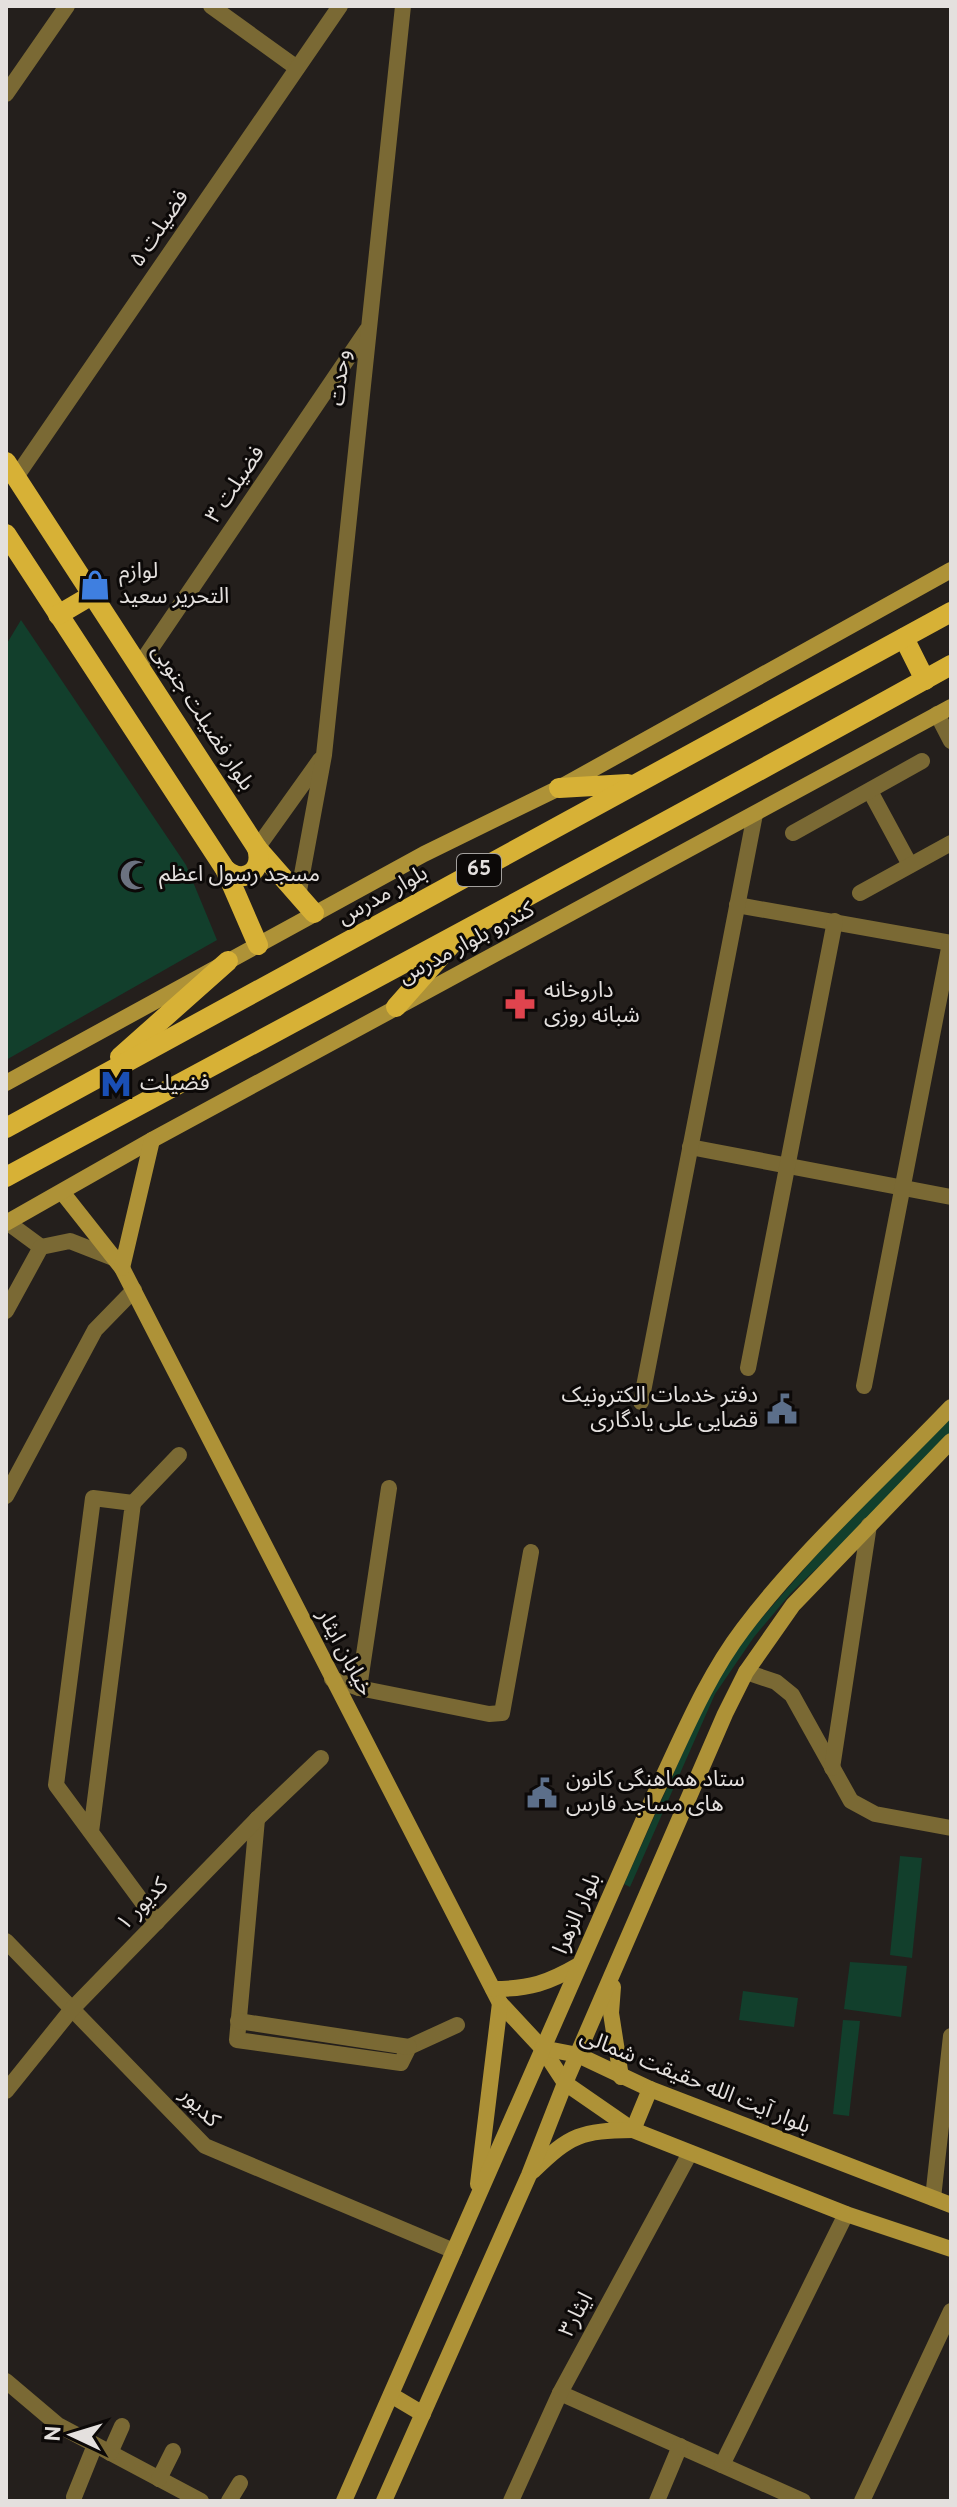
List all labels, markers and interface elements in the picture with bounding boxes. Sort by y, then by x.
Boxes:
street label: فضیلت ۵ [124,185,196,273]
street label: وحدت [325,349,357,407]
street label: فضیلت ۳ [200,441,272,529]
place label: لوازم التحریر سعید [119,559,229,611]
shop icon: لوازم التحریر سعید [78,568,112,602]
street label: بلوار فضیلت جنوبی [145,640,259,796]
road number: 65 [457,854,501,886]
mosque icon: مسجد رسول اعظم [118,858,152,892]
street label: بلوار مدرس [333,860,433,932]
place label: مسجد رسول اعظم [159,862,320,890]
street label: کندرو بلوار مدرس [394,896,540,991]
place label: داروخانه شبانه روزی [544,978,640,1030]
pharmacy icon: داروخانه شبانه روزی [503,987,537,1021]
metro station icon: فضیلت [99,1067,133,1101]
place label: فضیلت [140,1071,210,1098]
place label: دفتر خدمات الکترونیک قضایی علی یادگاری [561,1383,758,1435]
public building icon: دفتر خدمات الکترونیک قضایی علی یادگاری [765,1392,799,1426]
street label: خیابان ایثار [309,1604,378,1701]
place label: ستاد هماهنگی کانون های مساجد فارس [566,1767,745,1819]
public building icon: ستاد هماهنگی کانون های مساجد فارس [525,1776,559,1810]
street label: بلوار الزهرا [548,1869,608,1959]
street label: کدیور ۱ [111,1872,175,1937]
street label: بلوار آیت الله حقیقت شمالی [576,2023,814,2141]
street label: کدیور [173,2082,225,2134]
street label: ایثار۳ [554,2288,600,2342]
north arrow [32,2395,112,2475]
text: N [41,2425,69,2443]

